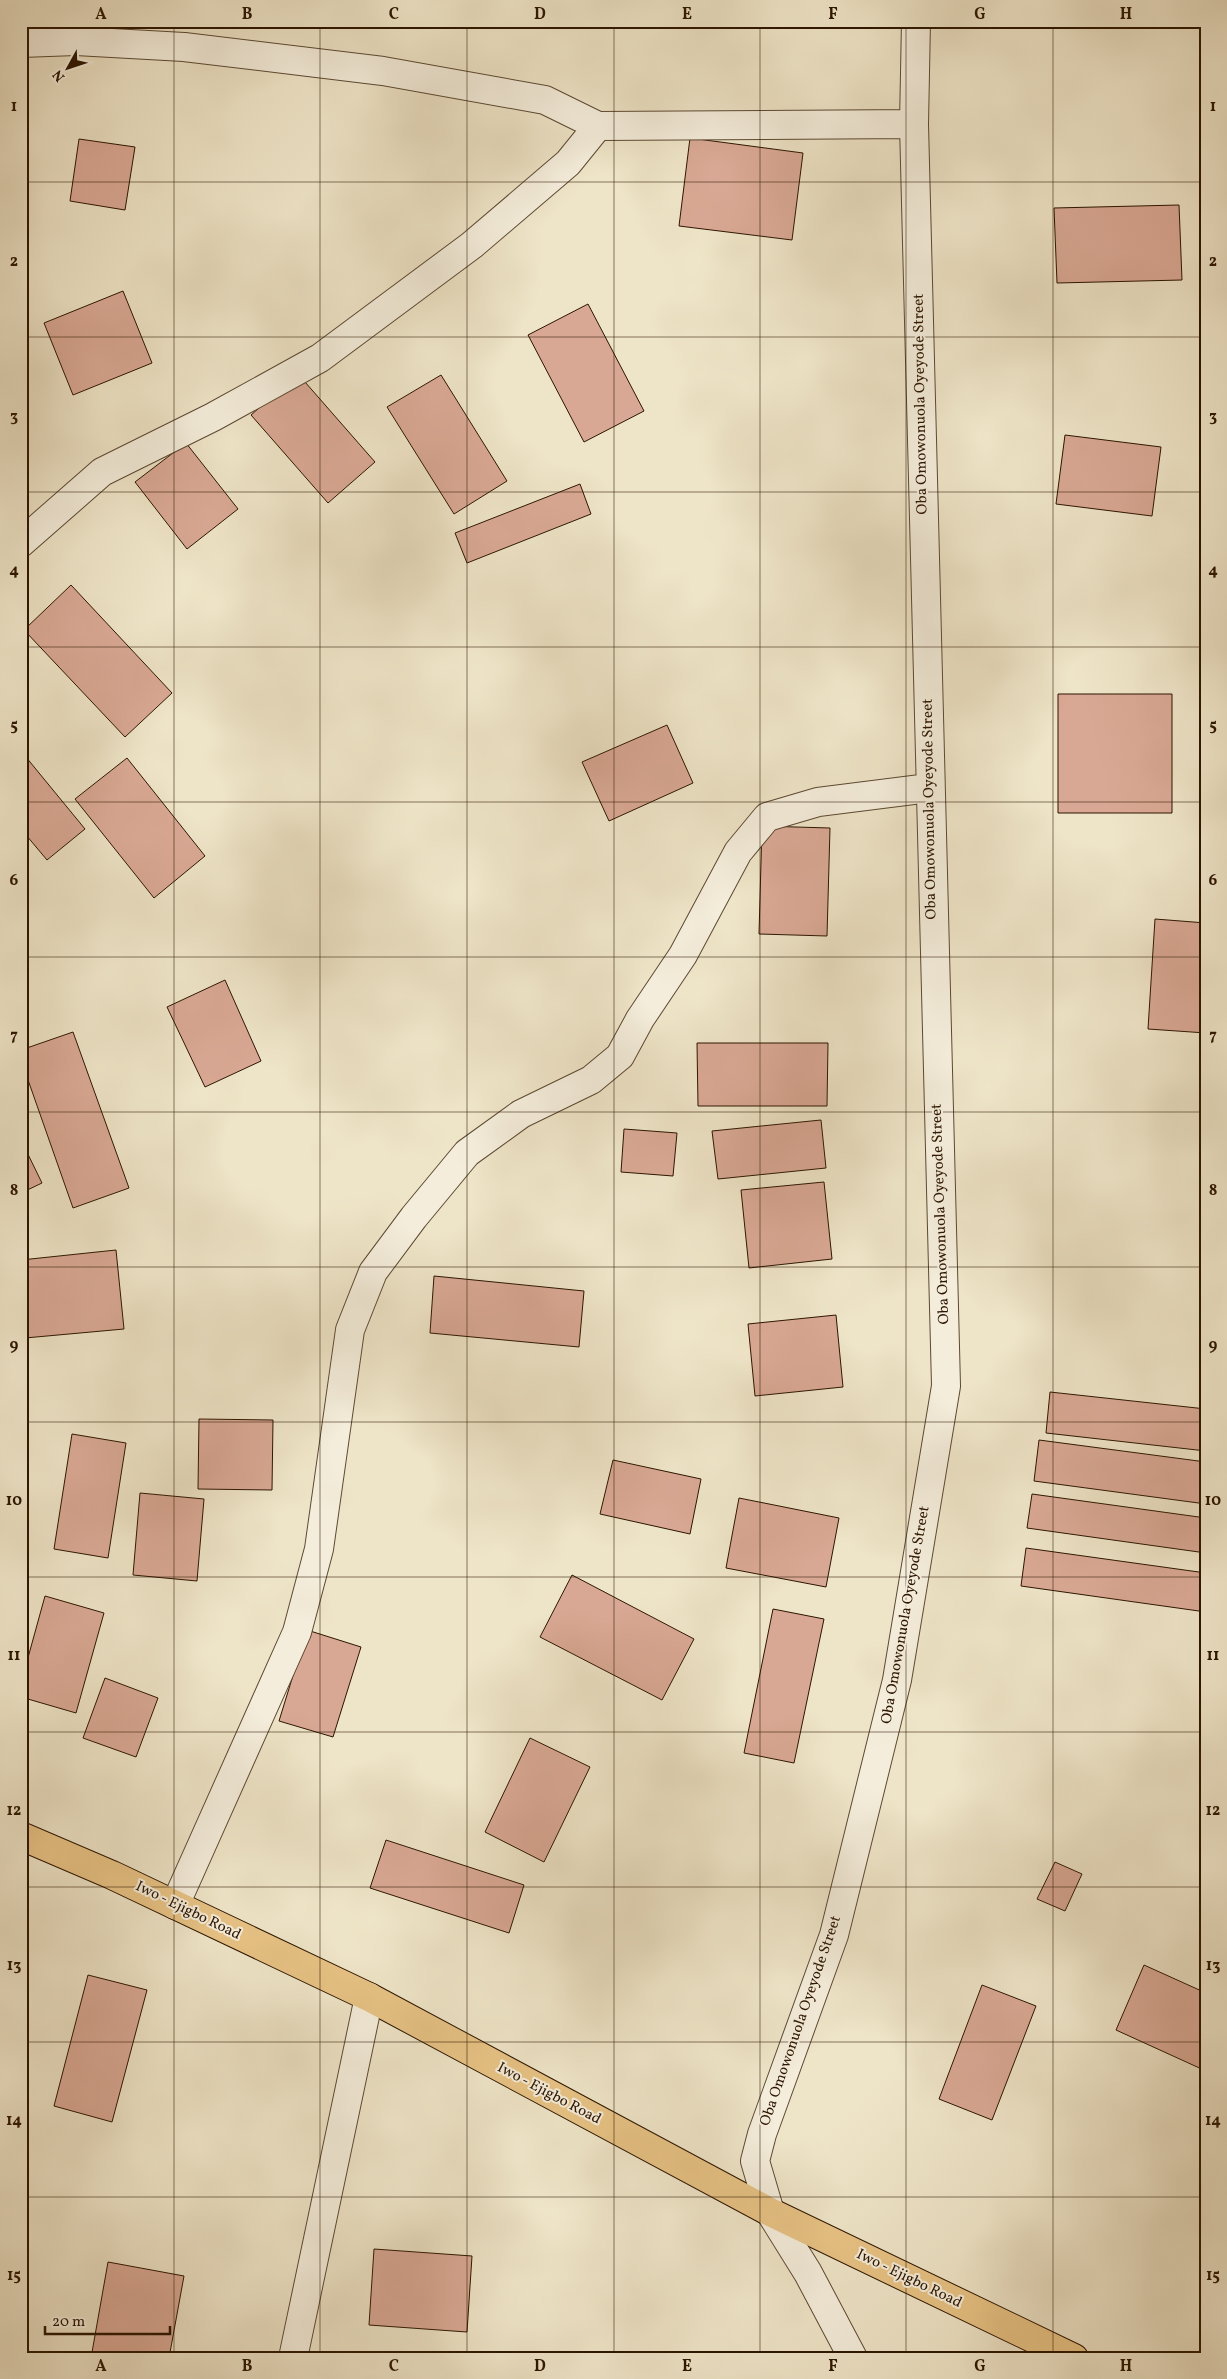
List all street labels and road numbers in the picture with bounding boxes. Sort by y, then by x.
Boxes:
street label: Oba Omowonuola Oyeyode Street [909,293,933,515]
street label: Oba Omowonuola Oyeyode Street [918,698,942,920]
street label: Oba Omowonuola Oyeyode Street [927,1103,955,1325]
street label: Oba Omowonuola Oyeyode Street [876,1504,936,1726]
street label: Iwo - Ejigbo Road [132,1876,244,1946]
street label: Oba Omowonuola Oyeyode Street [755,1913,847,2129]
street label: Iwo - Ejigbo Road [493,2058,605,2130]
street label: Iwo - Ejigbo Road [853,2244,965,2314]

